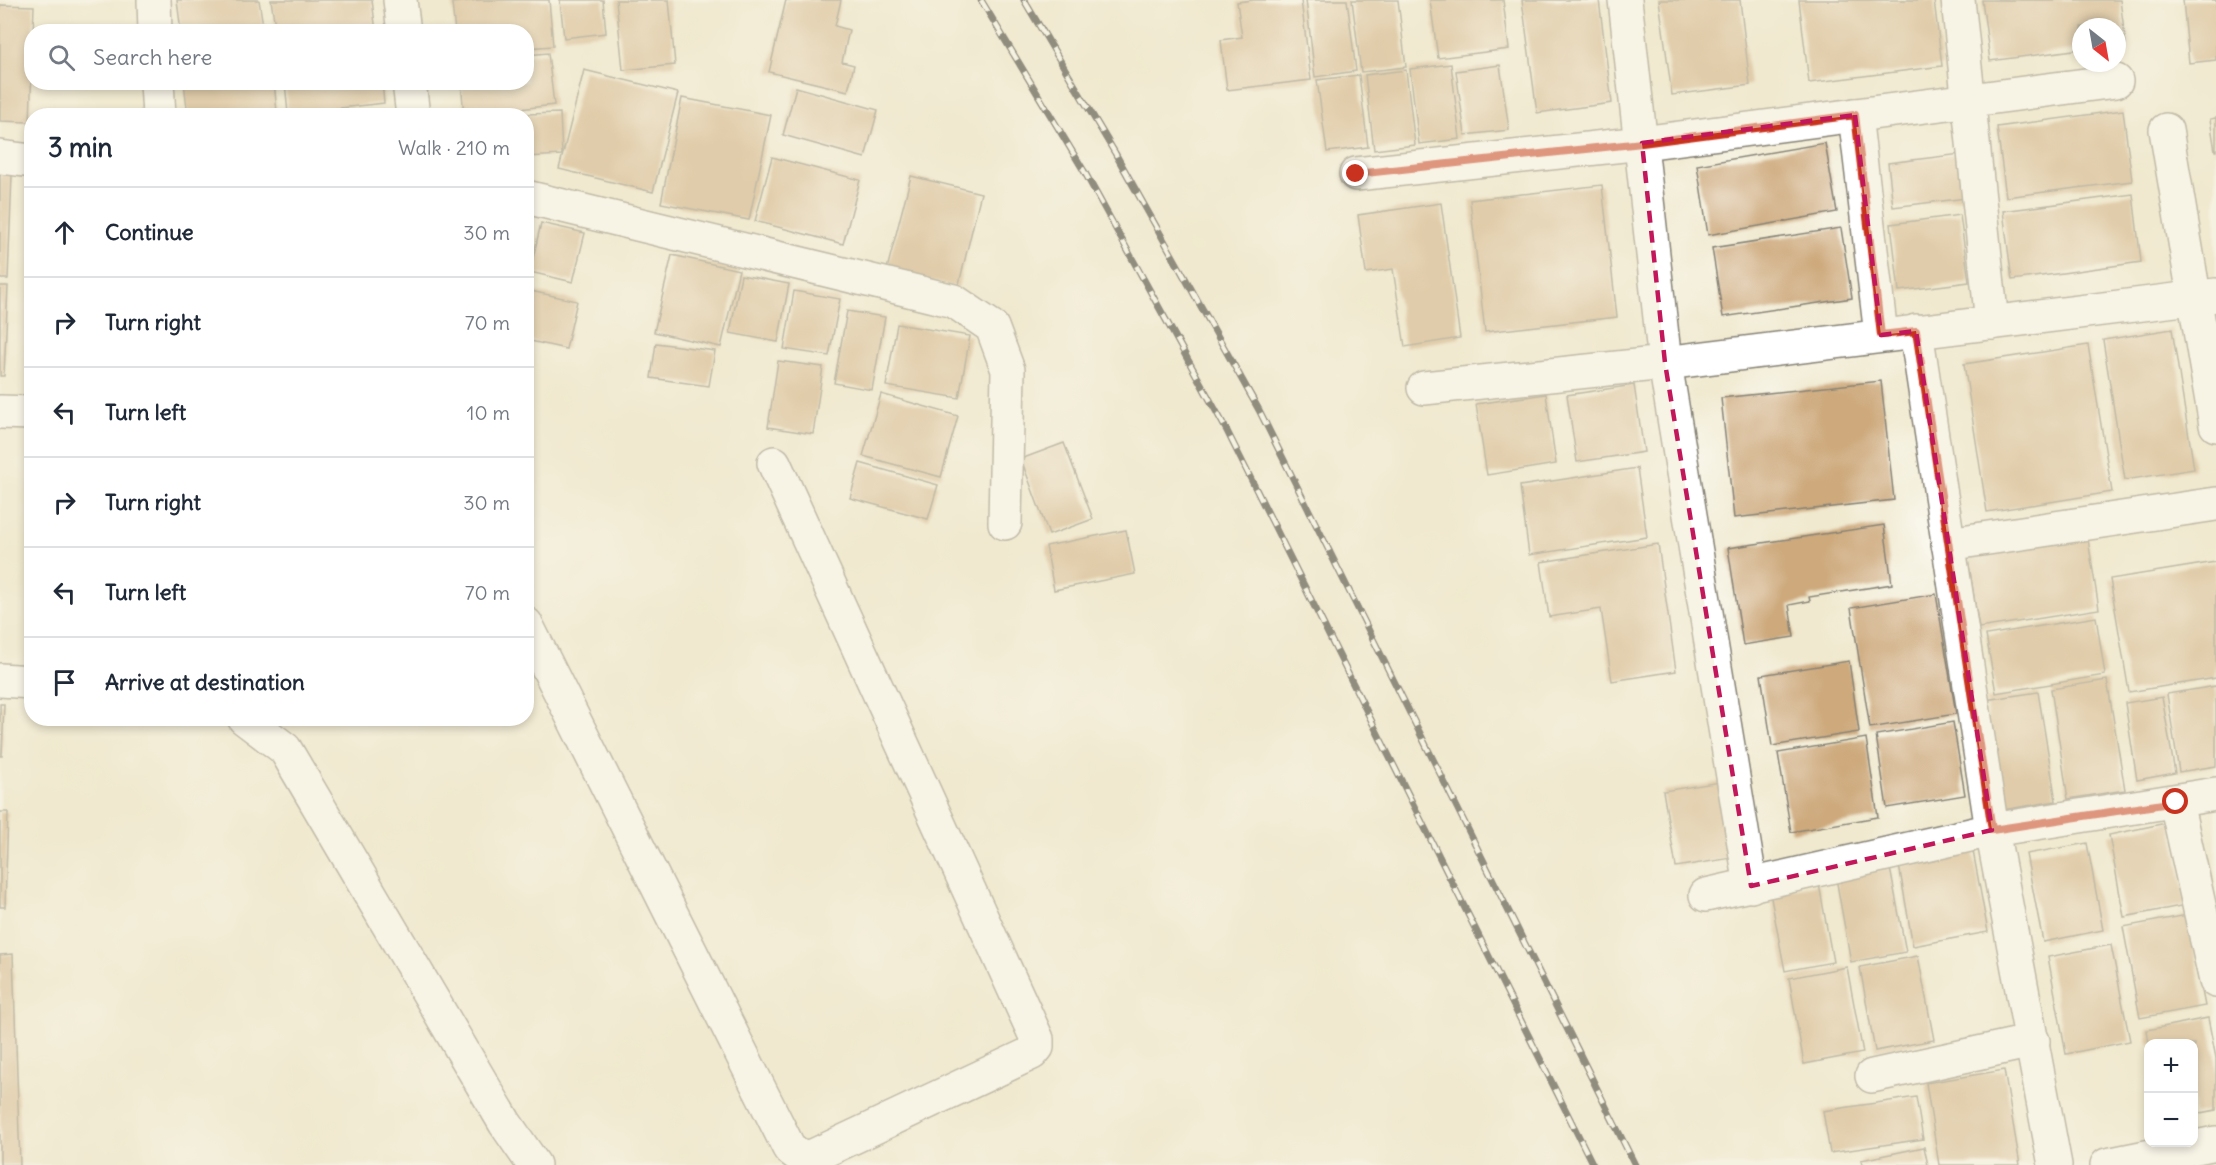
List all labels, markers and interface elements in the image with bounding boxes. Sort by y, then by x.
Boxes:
north arrow [2072,18,2126,72]
search box [24,24,534,90]
icon: search [45,41,78,74]
text: Search here [93,43,212,71]
text: 3 min [48,131,113,164]
text: Walk · 210 m [398,135,510,160]
route end [1342,160,1368,186]
icon: ahead [48,216,81,249]
text: Continue [105,218,194,246]
text: 30 m [463,220,510,245]
icon: right [48,306,81,339]
text: Turn right [105,308,201,336]
text: 70 m [465,310,510,335]
icon: left [48,396,81,429]
text: Turn left [105,398,186,426]
text: 10 m [467,400,510,425]
icon: right [48,486,81,519]
text: Turn right [105,488,201,516]
text: 30 m [463,490,510,515]
icon: left [48,576,81,609]
text: Turn left [105,578,186,606]
text: 70 m [465,580,510,605]
icon: arrive [48,666,81,699]
text: Arrive at destination [105,668,305,696]
route start [2162,788,2188,814]
map controls [2144,1039,2198,1147]
button: + [2144,1039,2198,1093]
button: − [2144,1093,2198,1147]

